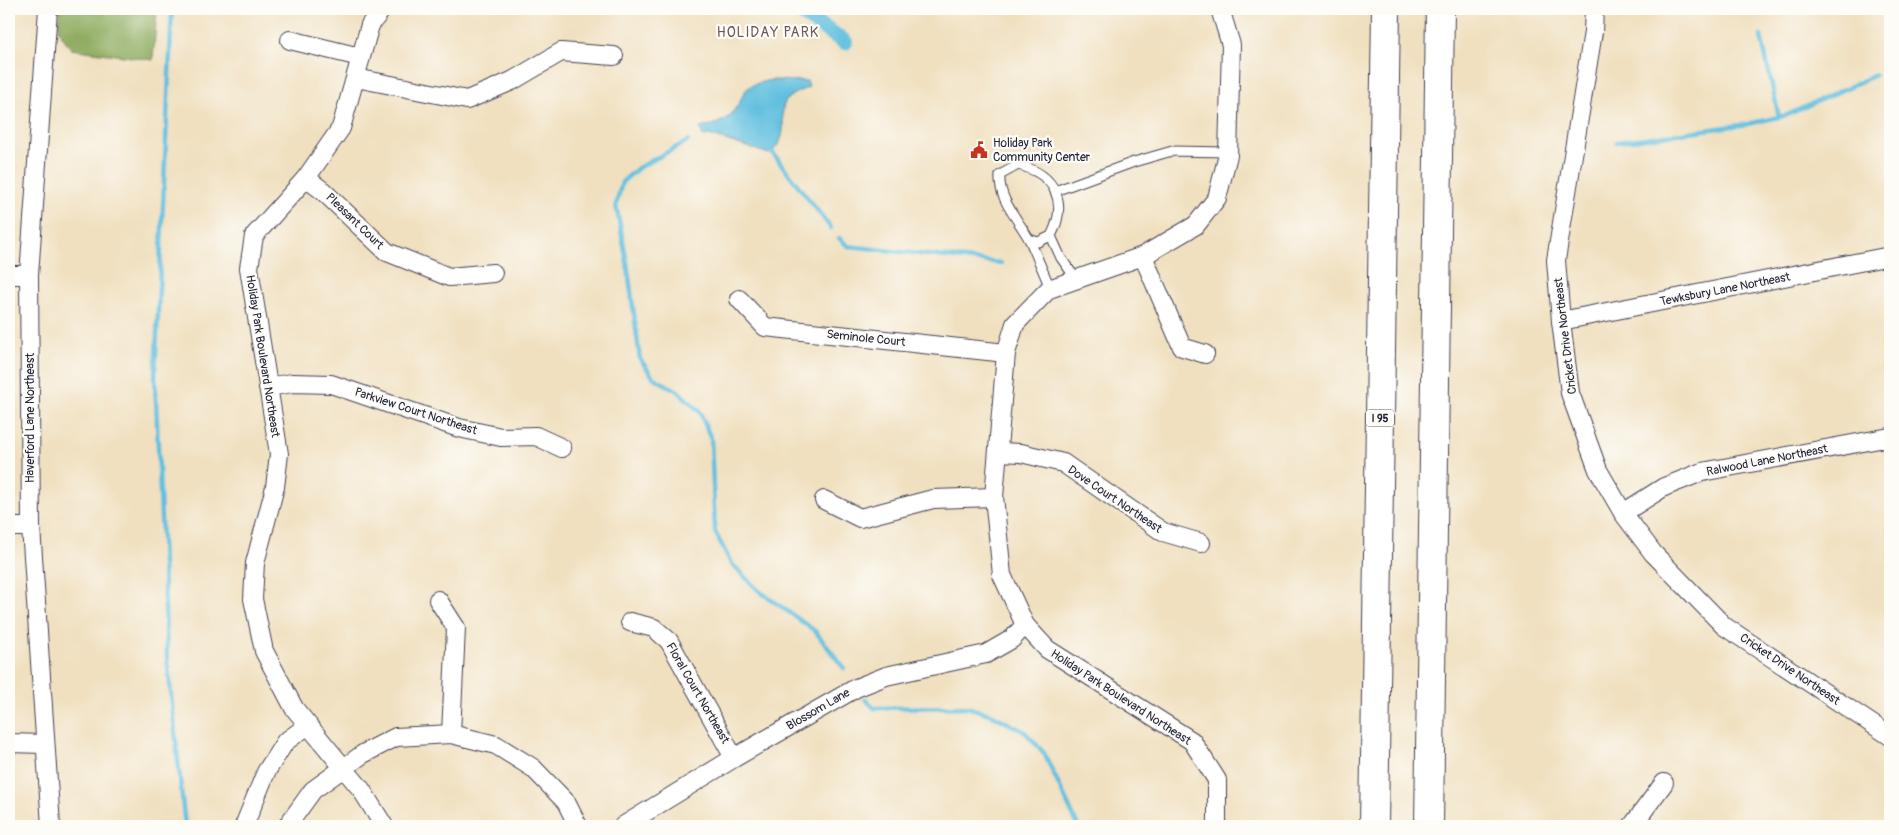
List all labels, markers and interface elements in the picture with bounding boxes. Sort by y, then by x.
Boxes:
district label: HOLIDAY PARK [717,24,819,41]
place label: Holiday Park Community Center [993,136,1091,165]
public building icon: Holiday Park Community Center [969,140,989,160]
street label: Pleasant Court [323,190,387,253]
street label: Tewksbury Lane Northeast [1659,269,1792,310]
street label: Holiday Park Boulevard Northeast [242,274,283,439]
street label: Cricket Drive Northeast [1551,277,1580,395]
street label: Seminole Court [826,327,906,350]
street label: Haverford Lane Northeast [23,353,38,483]
street label: Parkview Court Northeast [353,385,479,438]
road number: I 95 [1366,409,1394,426]
street label: Ralwood Lane Northeast [1705,441,1829,480]
street label: Dove Court Northeast [1065,462,1165,537]
street label: Cricket Drive Northeast [1737,630,1843,709]
street label: Floral Court Northeast [662,640,733,747]
street label: Holiday Park Boulevard Northeast [1048,646,1194,749]
street label: Blossom Lane [784,685,853,734]

